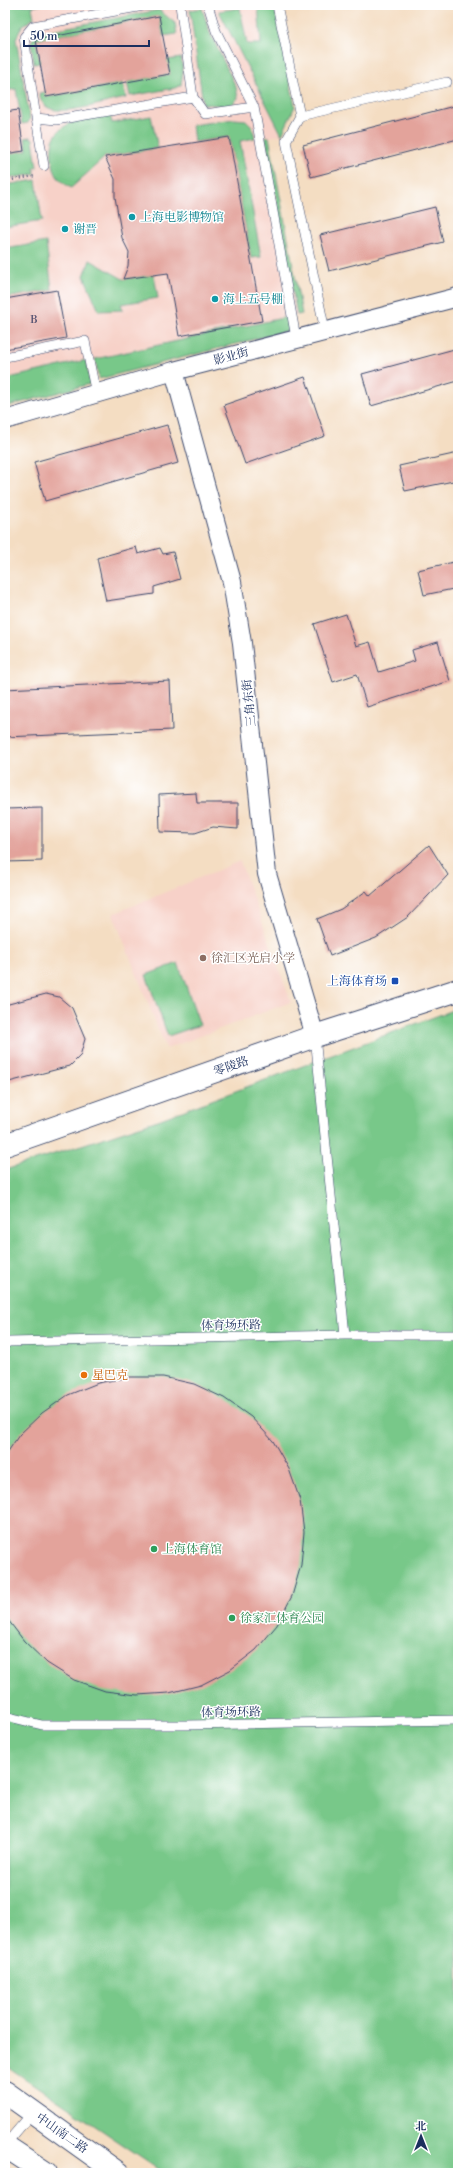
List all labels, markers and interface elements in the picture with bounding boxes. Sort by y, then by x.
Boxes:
scale bar [24,22,149,48]
text: 50 m [30,29,58,44]
place label: 上海电影博物馆 [140,210,224,225]
marker: 上海电影博物馆 [127,212,137,222]
place label: 谢晋 [73,222,97,237]
marker: 谢晋 [60,224,70,234]
place label: 海上五号棚 [223,292,283,307]
marker: 海上五号棚 [210,294,220,304]
house number: B [29,314,38,326]
street label: 影业街 [212,344,251,368]
street label: 三角东街 [239,677,259,728]
place label: 徐汇区光启小学 [211,951,295,966]
marker: 徐汇区光启小学 [198,953,208,963]
place label: 上海体育场 [327,974,387,989]
marker: 上海体育场 [390,976,400,986]
street label: 零陵路 [212,1054,251,1079]
street label: 体育场环路 [201,1317,261,1334]
place label: 星巴克 [92,1368,128,1383]
marker: 星巴克 [79,1370,89,1380]
place label: 上海体育馆 [162,1542,222,1557]
marker: 上海体育馆 [149,1544,159,1554]
place label: 徐家汇体育公园 [240,1611,324,1626]
marker: 徐家汇体育公园 [227,1613,237,1623]
street label: 体育场环路 [201,1704,261,1721]
street label: 中山南二路 [33,2110,91,2157]
north arrow [401,2116,441,2156]
text: 北 [416,2120,427,2134]

